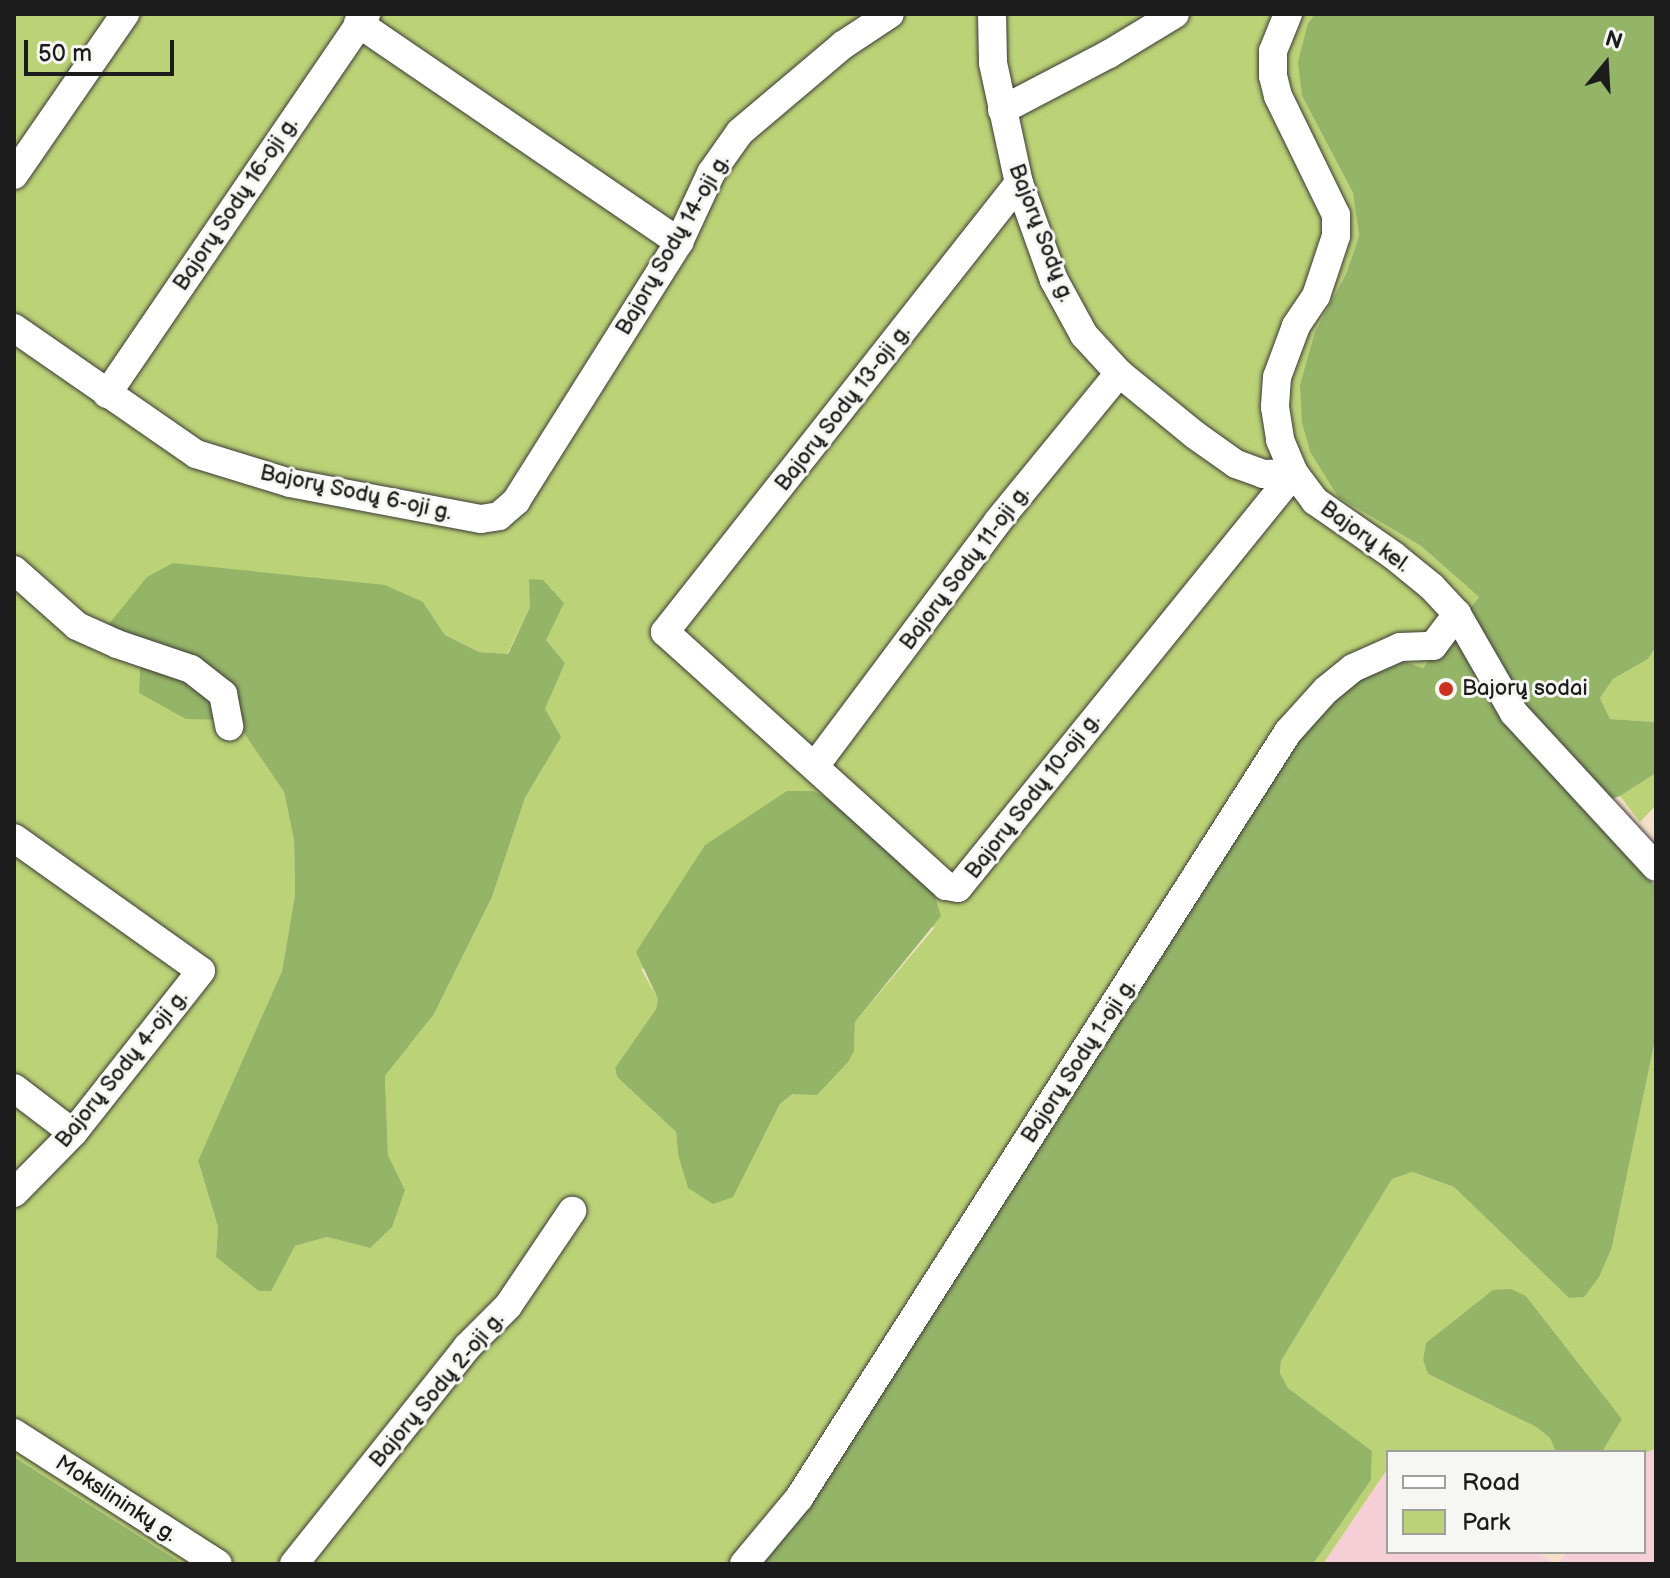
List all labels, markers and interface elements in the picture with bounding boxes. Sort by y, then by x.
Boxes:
scale bar [28,24,178,74]
north arrow [1566,24,1646,104]
text: N [1602,25,1626,56]
text: 50 m [38,39,92,68]
street label: Bajorų Sodų 16-oji g. [168,112,304,296]
street label: Bajorų Sodų 14-oji g. [610,150,736,340]
street label: Bajorų Sodų g. [1002,160,1080,306]
street label: Bajorų Sodų 13-oji g. [770,319,916,497]
street label: Bajorų Sodų 6-oji g. [257,460,455,526]
street label: Bajorų Sodų 11-oji g. [894,480,1036,656]
street label: Bajorų kel. [1315,496,1415,578]
place label: Bajorų sodai [1462,676,1588,702]
marker: Bajorų sodai [1437,680,1455,698]
street label: Bajorų Sodų 10-oji g. [960,707,1106,885]
street label: Bajorų Sodų 1-oji g. [1016,974,1142,1148]
street label: Bajorų Sodų 4-oji g. [50,985,194,1153]
street label: Bajorų Sodų 2-oji g. [364,1307,510,1473]
street label: Mokslininkų g. [50,1450,182,1548]
legend [1386,1450,1646,1554]
text: Road [1462,1468,1520,1497]
text: Park [1462,1508,1510,1537]

